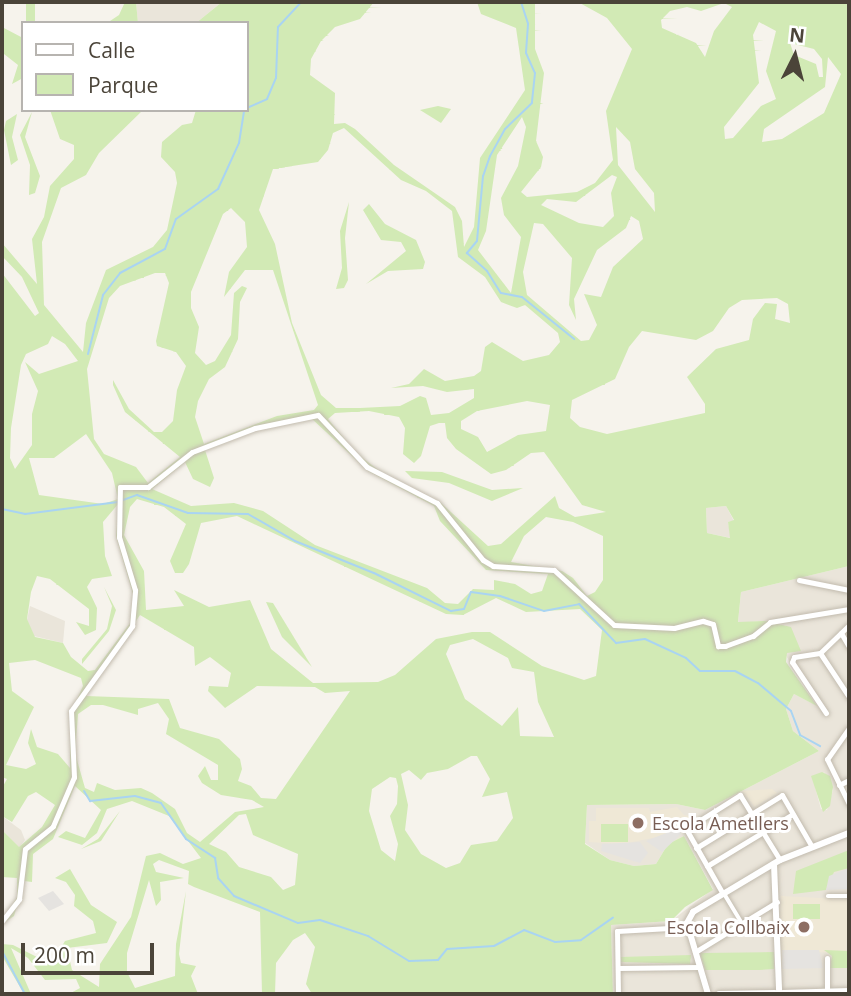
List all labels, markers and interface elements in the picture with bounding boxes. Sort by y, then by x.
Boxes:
legend [21,21,248,112]
north arrow [760,21,830,91]
text: N [788,21,806,49]
text: Calle [88,36,135,64]
text: Parque [88,71,158,99]
place label: Escola Ametllers [652,812,789,834]
marker: Escola Ametllers [630,815,646,831]
place label: Escola Collbaix [667,916,790,938]
marker: Escola Collbaix [796,919,812,935]
scale bar [24,930,158,974]
text: 200 m [34,941,95,969]

